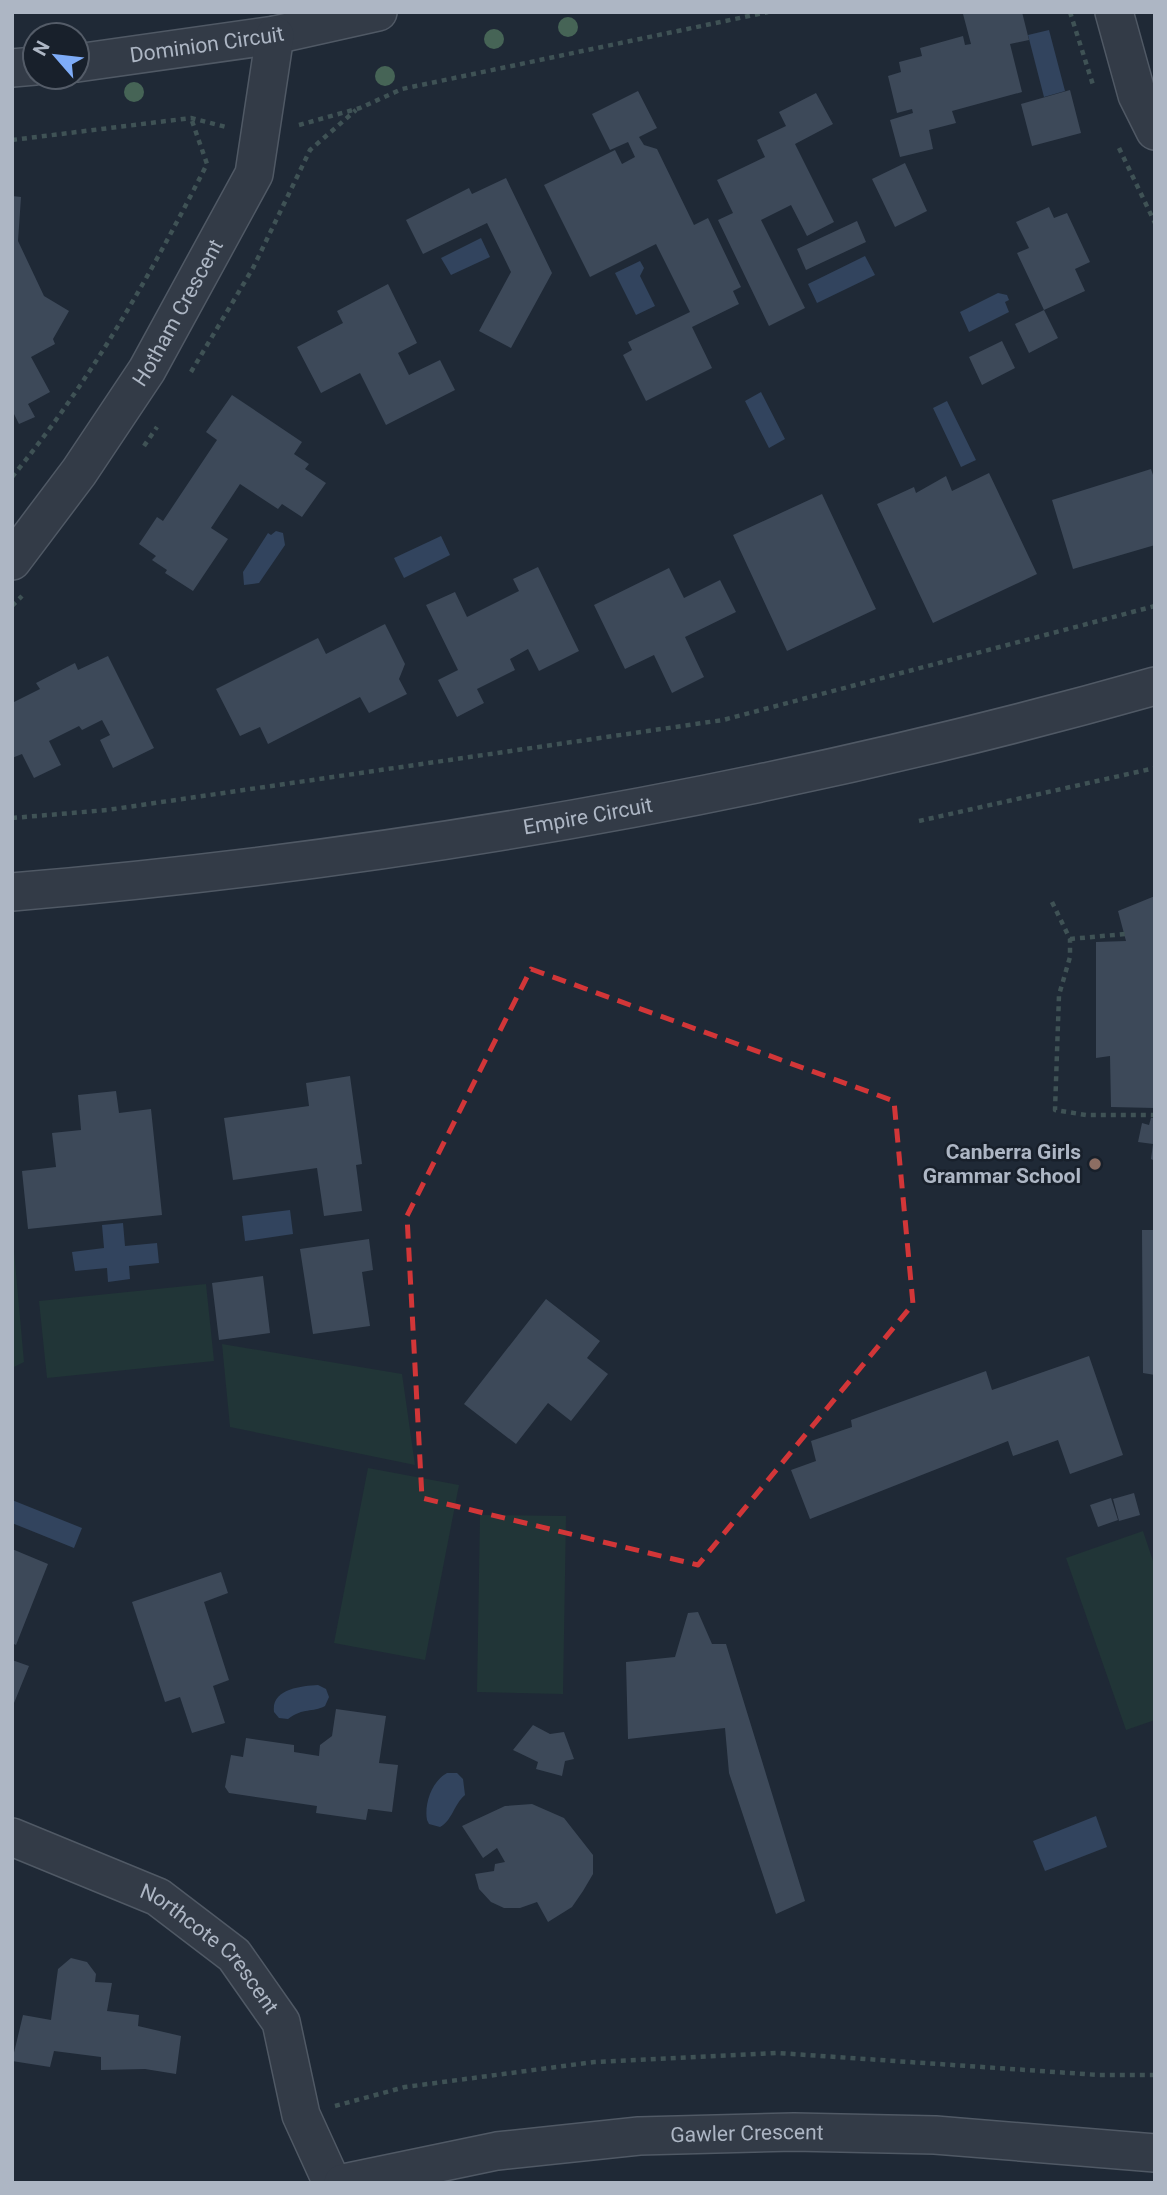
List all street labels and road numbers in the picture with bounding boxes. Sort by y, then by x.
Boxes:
street label: Dominion Circuit [128,21,286,67]
street label: Hotham Crescent [128,235,228,391]
street label: Empire Circuit [521,793,655,839]
street label: Northcote Crescent [137,1879,283,2018]
street label: Gawler Crescent [670,2120,824,2147]

